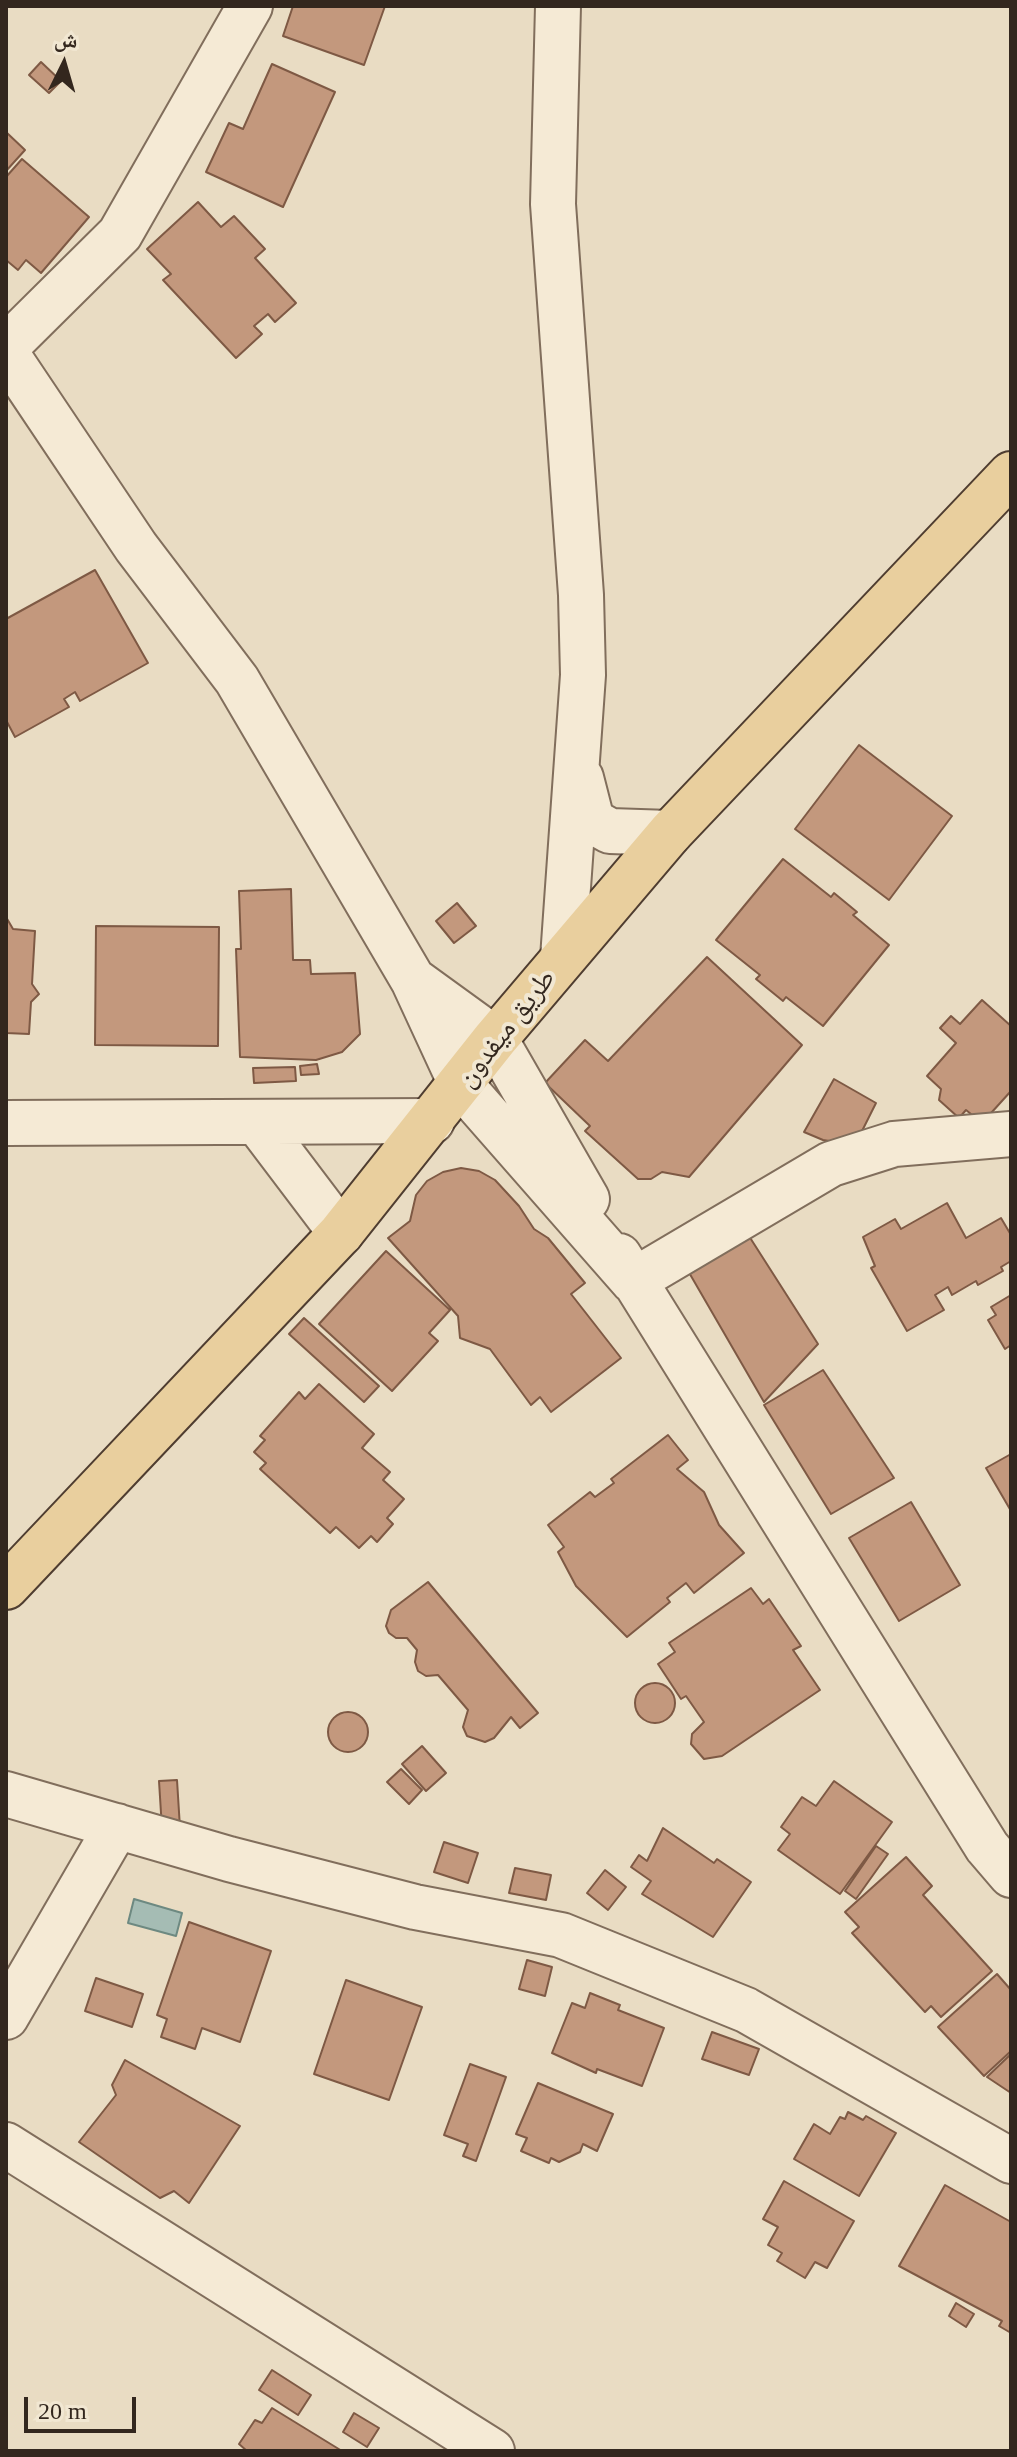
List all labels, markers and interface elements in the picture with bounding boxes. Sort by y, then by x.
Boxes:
north arrow [24,24,104,104]
text: ش [53,26,79,53]
street label: طريق ميفدون [450,963,564,1095]
scale bar [28,2381,140,2431]
text: 20 m [38,2398,87,2424]

